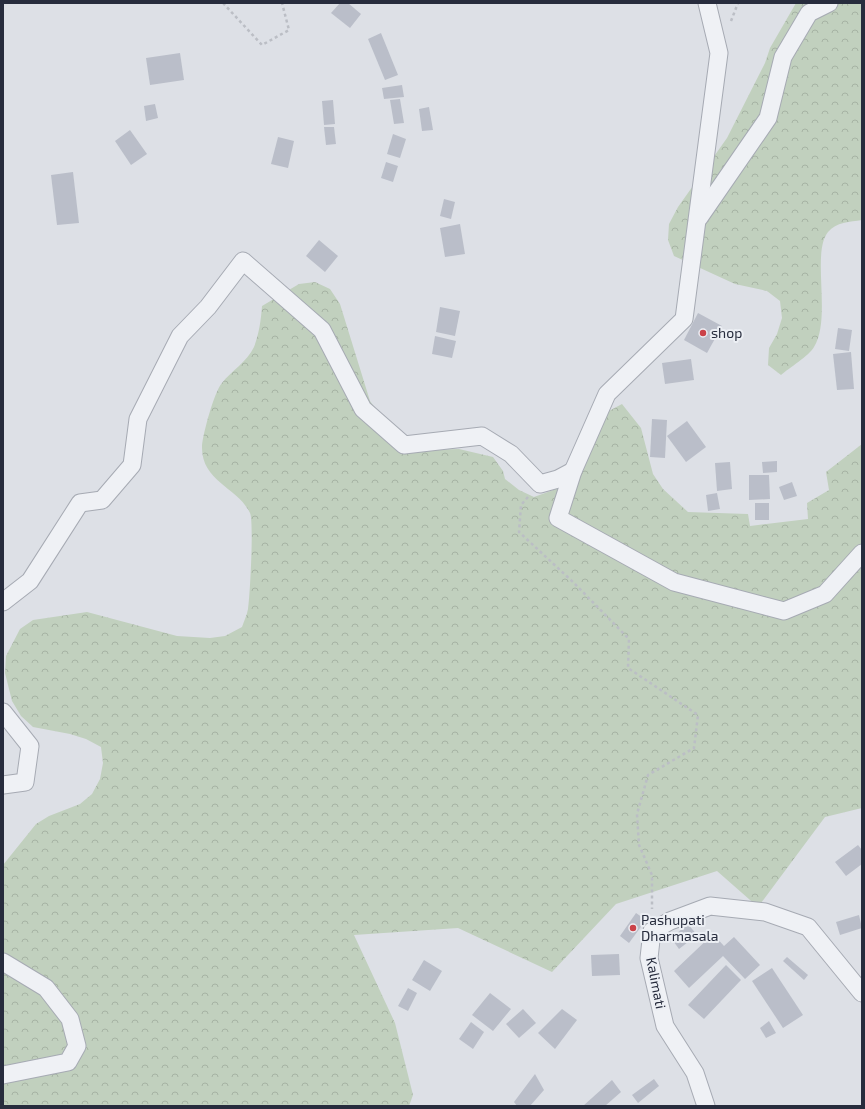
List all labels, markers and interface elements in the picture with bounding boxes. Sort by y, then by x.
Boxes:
place label: shop [711,324,742,341]
marker: shop [698,328,708,338]
place label: Pashupati Dharmasala [641,911,718,944]
marker: Pashupati Dharmasala [628,923,638,933]
street label: Kalimati [643,956,670,1010]

